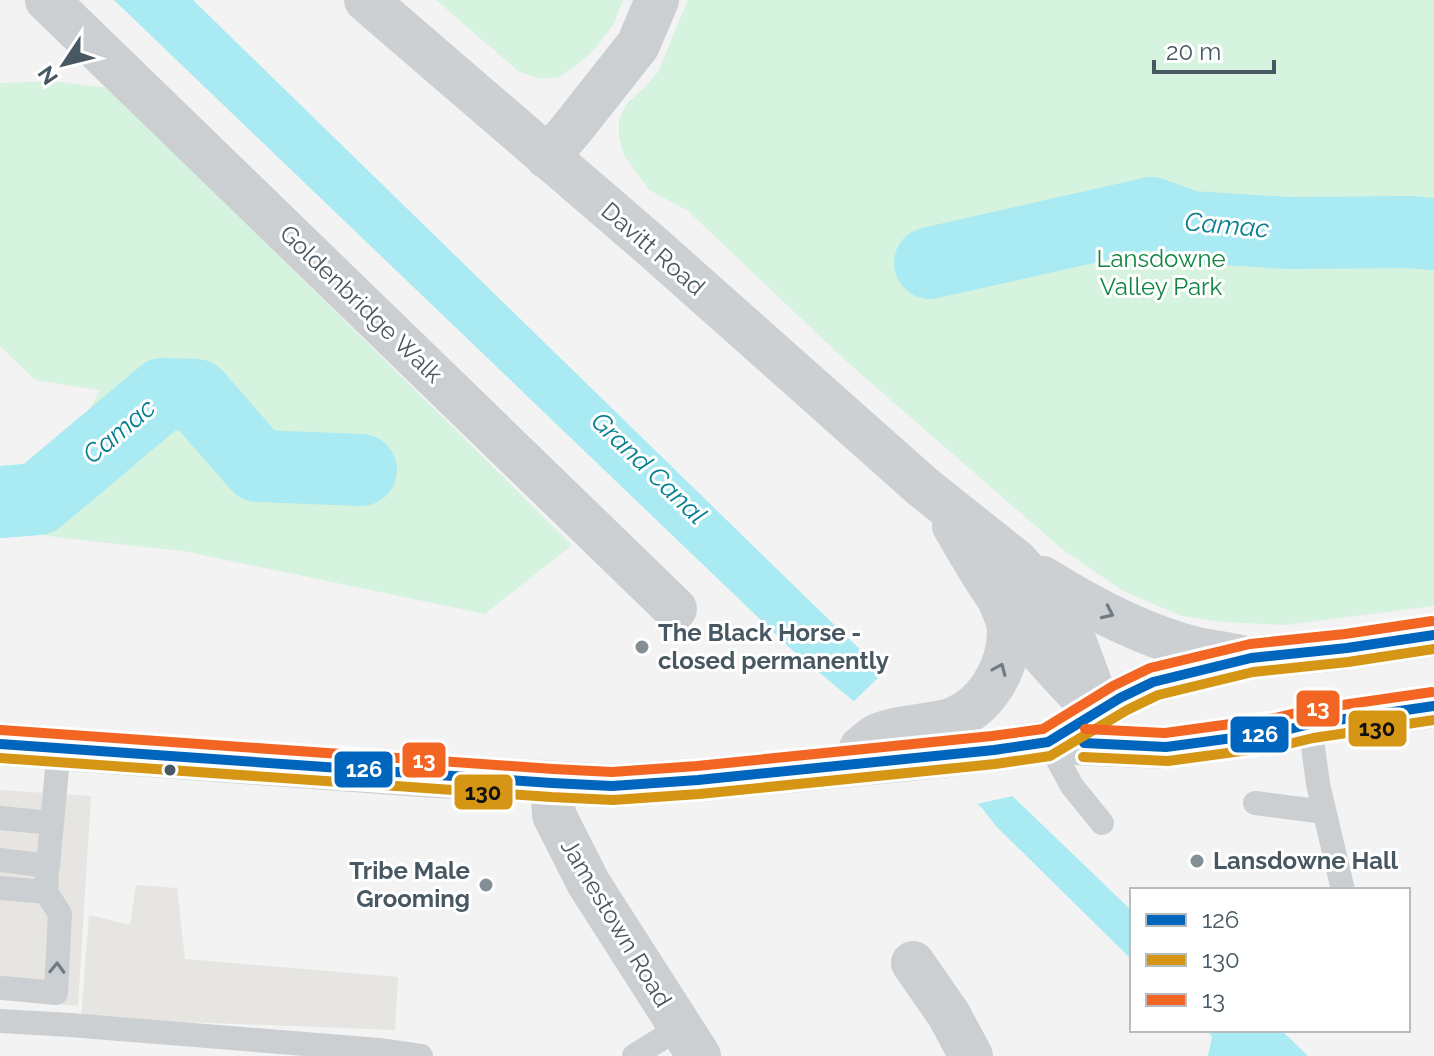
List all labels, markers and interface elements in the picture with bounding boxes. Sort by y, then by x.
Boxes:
north arrow [24,24,104,104]
scale bar [1154,24,1274,74]
text: 20 m [1166,37,1221,66]
text: N [32,61,63,90]
street label: Davitt Road [596,196,711,301]
water label: Camac [1184,206,1271,244]
street label: Goldenbridge Walk [274,219,449,389]
park label: Lansdowne Valley Park [1096,244,1226,301]
water label: Camac [77,392,161,470]
water label: Grand Canal [585,406,713,530]
one-way arrow [1099,604,1114,620]
place label: The Black Horse - closed permanently [658,618,889,675]
marker: The Black Horse - closed permanently [633,638,651,656]
one-way arrow [991,663,1007,677]
line badge: 13 [1295,689,1341,728]
text: 13 [1306,695,1330,721]
line badge: 130 [1347,709,1408,748]
line badge: 126 [1229,715,1290,754]
text: 130 [1359,715,1395,741]
text: 126 [1242,721,1278,747]
line badge: 13 [401,741,447,779]
text: 13 [412,747,436,773]
line badge: 126 [333,750,394,789]
text: 126 [346,756,382,782]
unlabelled marker [162,762,178,778]
line badge: 130 [453,773,514,811]
text: 130 [465,779,501,805]
street label: Jamestown Road [555,833,678,1012]
place label: Lansdowne Hall [1213,846,1399,875]
marker: Lansdowne Hall [1188,852,1206,870]
place label: Tribe Male Grooming [349,856,470,913]
marker: Tribe Male Grooming [477,876,495,894]
legend [1130,888,1410,1032]
text: 126 [1202,905,1239,934]
text: 130 [1202,945,1240,974]
one-way arrow [49,961,66,974]
text: 13 [1202,985,1225,1014]

